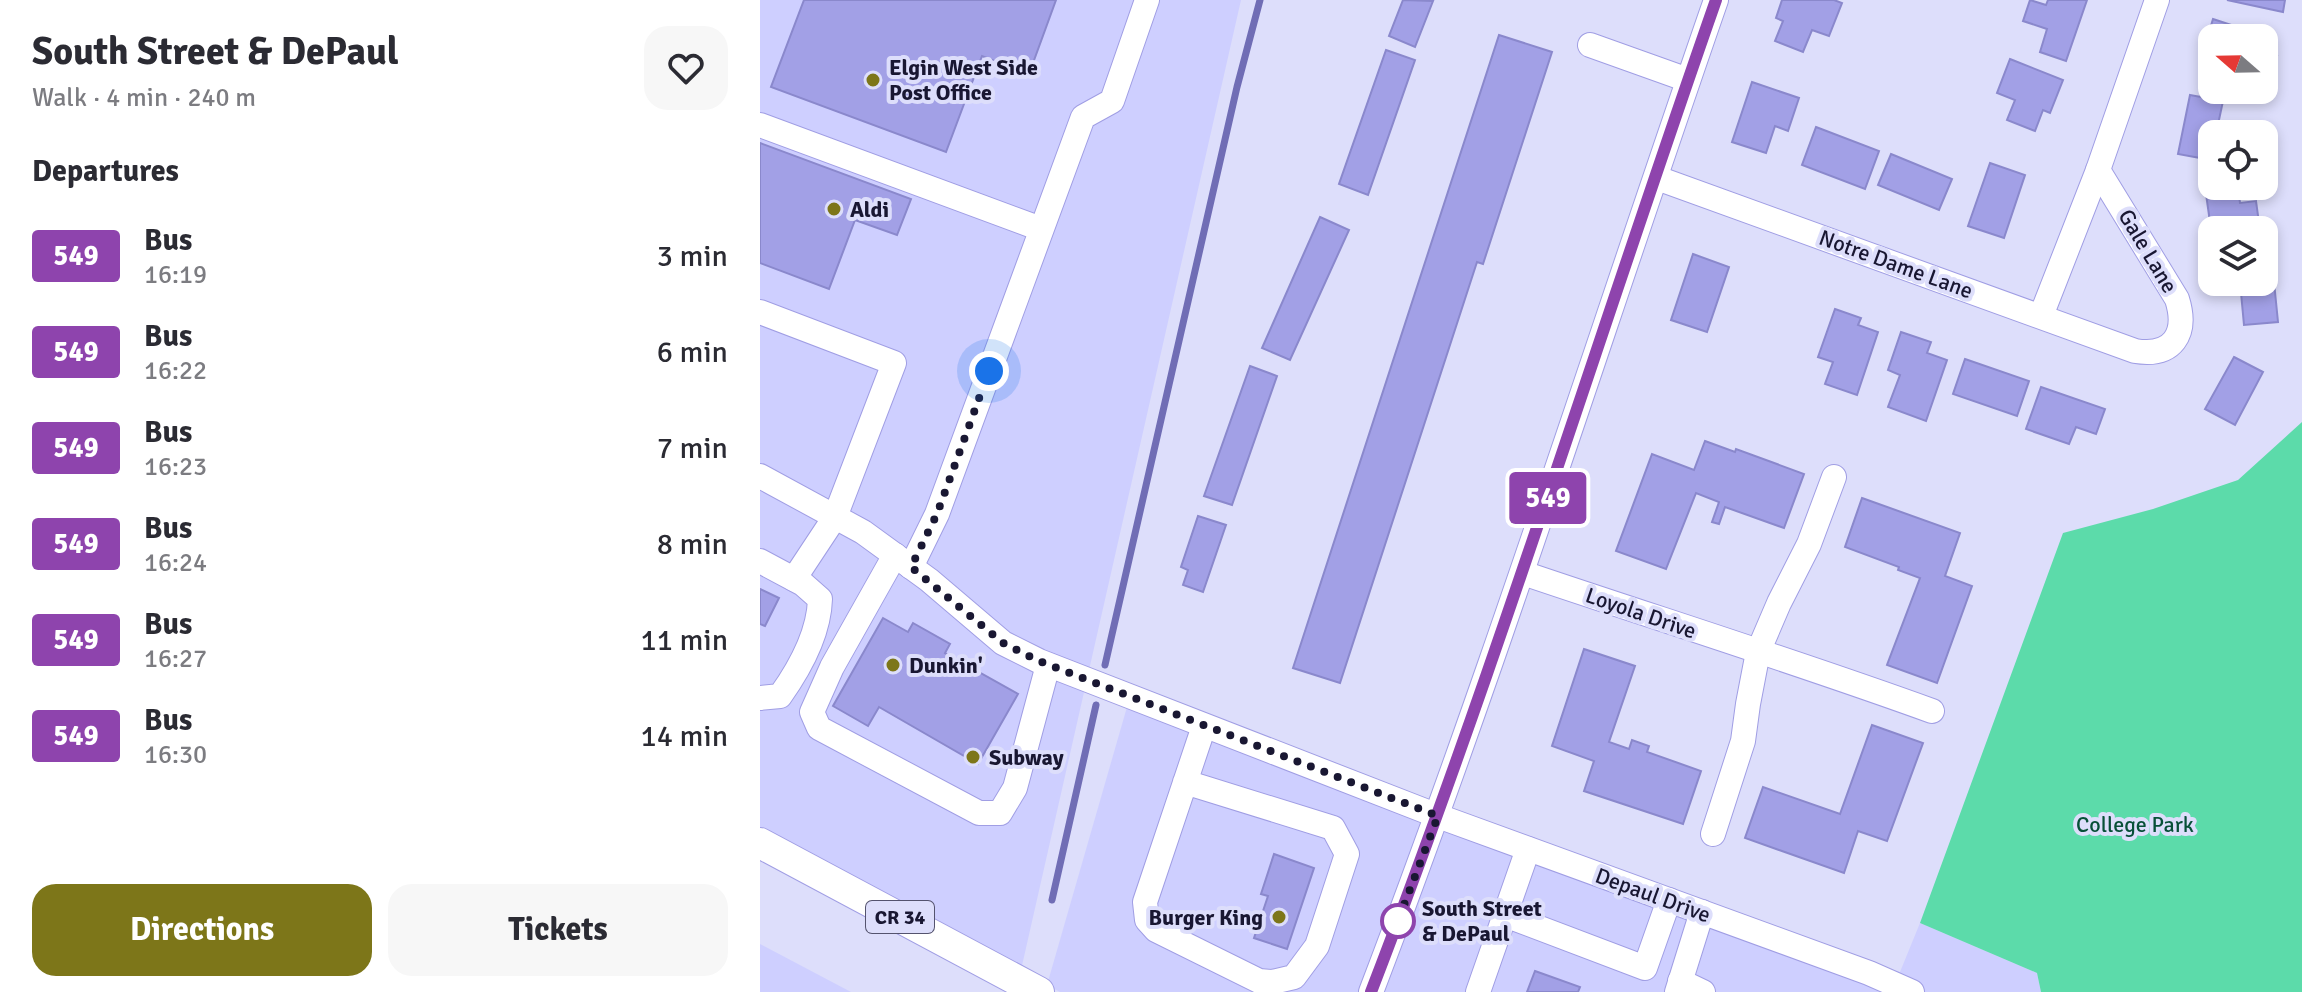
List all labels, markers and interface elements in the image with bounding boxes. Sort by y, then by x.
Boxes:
north arrow [2198,24,2278,104]
map controls [2198,24,2278,296]
button: heart [644,26,728,110]
text: South Street & DePaul [32,28,399,75]
place label: Elgin West Side Post Office [889,54,1038,106]
marker: Elgin West Side Post Office [864,71,882,89]
text: Walk · 4 min · 240 m [32,82,256,114]
button: locate [2198,120,2278,200]
text: Departures [32,153,179,190]
place label: Aldi [850,196,889,223]
marker: Aldi [825,200,843,218]
street label: Gale Lane [2113,204,2183,298]
button: layers [2198,216,2278,296]
text: Bus [144,222,192,259]
street label: Notre Dame Lane [1816,224,1976,304]
text: 3 min [657,238,728,275]
text: 549 [53,239,99,273]
text: 16:19 [144,259,207,291]
text: Bus [144,318,192,355]
text: 6 min [657,334,728,371]
text: 549 [53,335,99,369]
your location [969,351,1009,391]
text: 16:22 [144,355,207,387]
text: Bus [144,414,192,451]
text: 7 min [657,430,728,467]
text: 549 [53,431,99,465]
text: 16:23 [144,451,207,483]
line badge: 549 [1502,472,1594,524]
text: 549 [1525,481,1571,515]
text: Bus [144,510,192,547]
text: 8 min [657,526,728,563]
text: 549 [53,527,99,561]
text: 16:24 [144,547,207,579]
street label: Loyola Drive [1582,581,1700,645]
text: Bus [144,606,192,643]
text: 11 min [641,622,728,659]
text: 549 [53,623,99,657]
text: 16:27 [144,643,207,675]
place label: Dunkin' [909,652,983,679]
marker: Dunkin' [884,656,902,674]
text: Bus [144,702,192,739]
text: 14 min [641,718,728,755]
text: 549 [53,719,99,753]
text: 16:30 [144,739,207,771]
place label: Subway [989,744,1064,771]
marker: Subway [964,748,982,766]
park label: College Park [2076,811,2194,838]
street label: Depaul Drive [1592,862,1714,928]
button: Directions [32,884,372,976]
button: Tickets [388,884,728,976]
place label: South Street & DePaul [1422,895,1542,947]
road number: CR 34 [866,901,934,933]
place label: Burger King [1149,904,1263,931]
marker: South Street & DePaul [1381,904,1415,938]
marker: Burger King [1270,908,1288,926]

